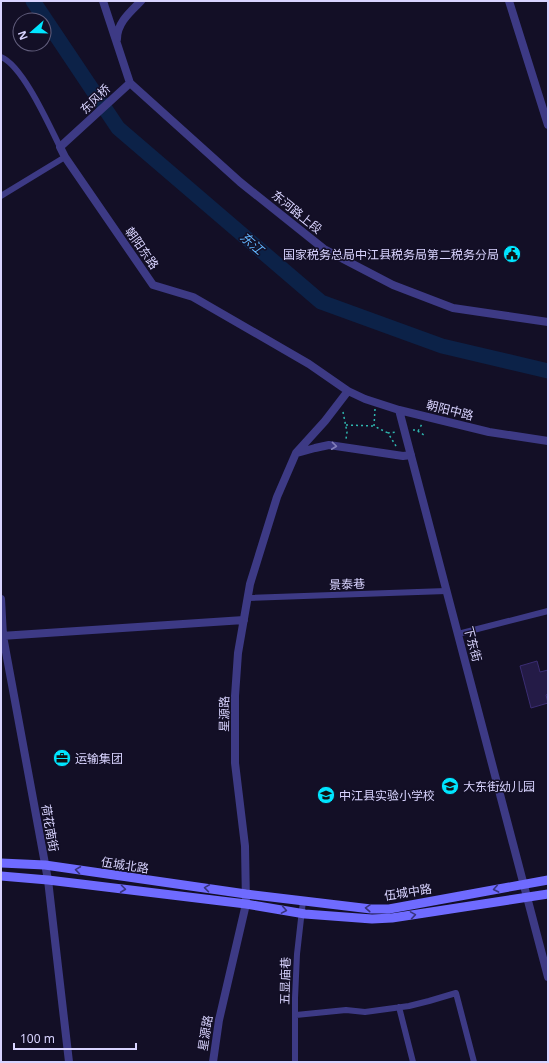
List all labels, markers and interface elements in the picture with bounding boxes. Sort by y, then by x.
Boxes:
north arrow [12,12,52,52]
text: N [14,29,31,42]
street label: 东风桥 [76,80,114,118]
street label: 东河路上段 [268,187,326,237]
street label: 朝阳东路 [121,223,163,273]
water label: 东江 [236,228,269,260]
public building icon: 国家税务总局中江县税务局第二税务分局 [502,244,522,264]
place label: 国家税务总局中江县税务局第二税务分局 [283,246,499,263]
street label: 朝阳中路 [425,396,475,424]
one-way arrow [331,442,337,451]
street label: 景泰巷 [329,575,365,593]
street label: 下东街 [460,624,486,664]
street label: 星源路 [215,696,233,732]
office icon: 运输集团 [52,748,72,768]
place label: 运输集团 [75,750,123,767]
school or university icon: 大东街幼儿园 [440,776,460,796]
place label: 大东街幼儿园 [463,778,535,795]
school or university icon: 中江县实验小学校 [316,785,336,805]
place label: 中江县实验小学校 [339,787,435,804]
street label: 荷花南街 [37,803,63,853]
street label: 伍城北路 [100,853,150,877]
one-way arrow [75,866,81,875]
street label: 伍城中路 [383,880,433,904]
one-way arrow [120,884,126,893]
one-way arrow [204,884,210,893]
one-way arrow [493,884,499,893]
one-way arrow [365,904,371,913]
one-way arrow [281,905,287,914]
one-way arrow [410,911,416,920]
street label: 五显庙巷 [276,957,294,1005]
street label: 星源路 [194,1014,216,1052]
scale bar [14,1025,136,1051]
text: 100 m [20,1030,55,1047]

